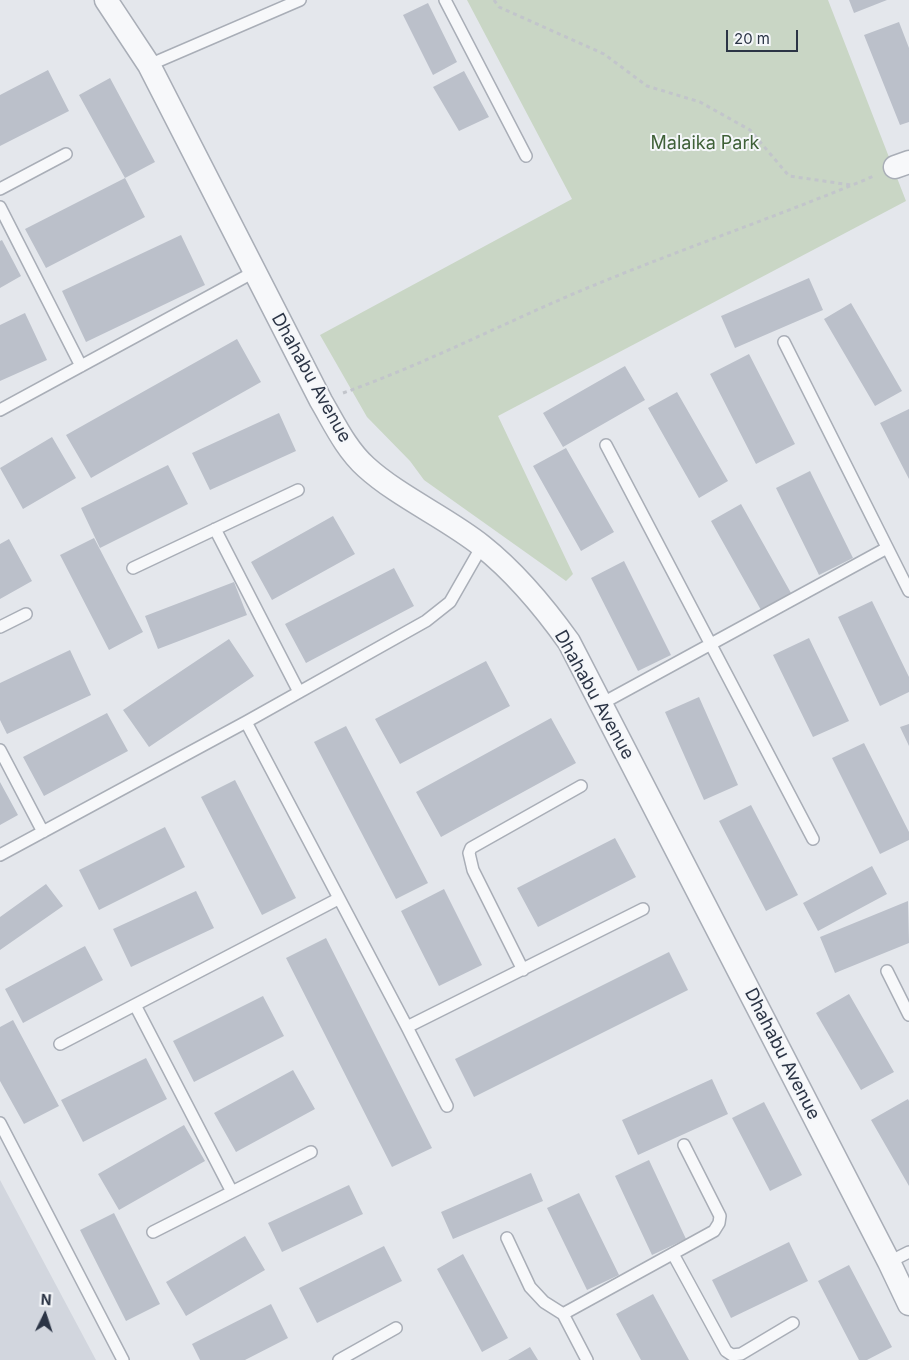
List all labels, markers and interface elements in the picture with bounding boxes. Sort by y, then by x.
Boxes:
scale bar [729,20,802,52]
text: 20 m [734,29,770,48]
park label: Malaika Park [651,133,759,155]
street label: Dhahabu Avenue [267,310,355,446]
street label: Dhahabu Avenue [550,627,638,763]
street label: Dhahabu Avenue [740,985,824,1123]
north arrow [20,1290,70,1340]
text: N [40,1291,52,1308]

